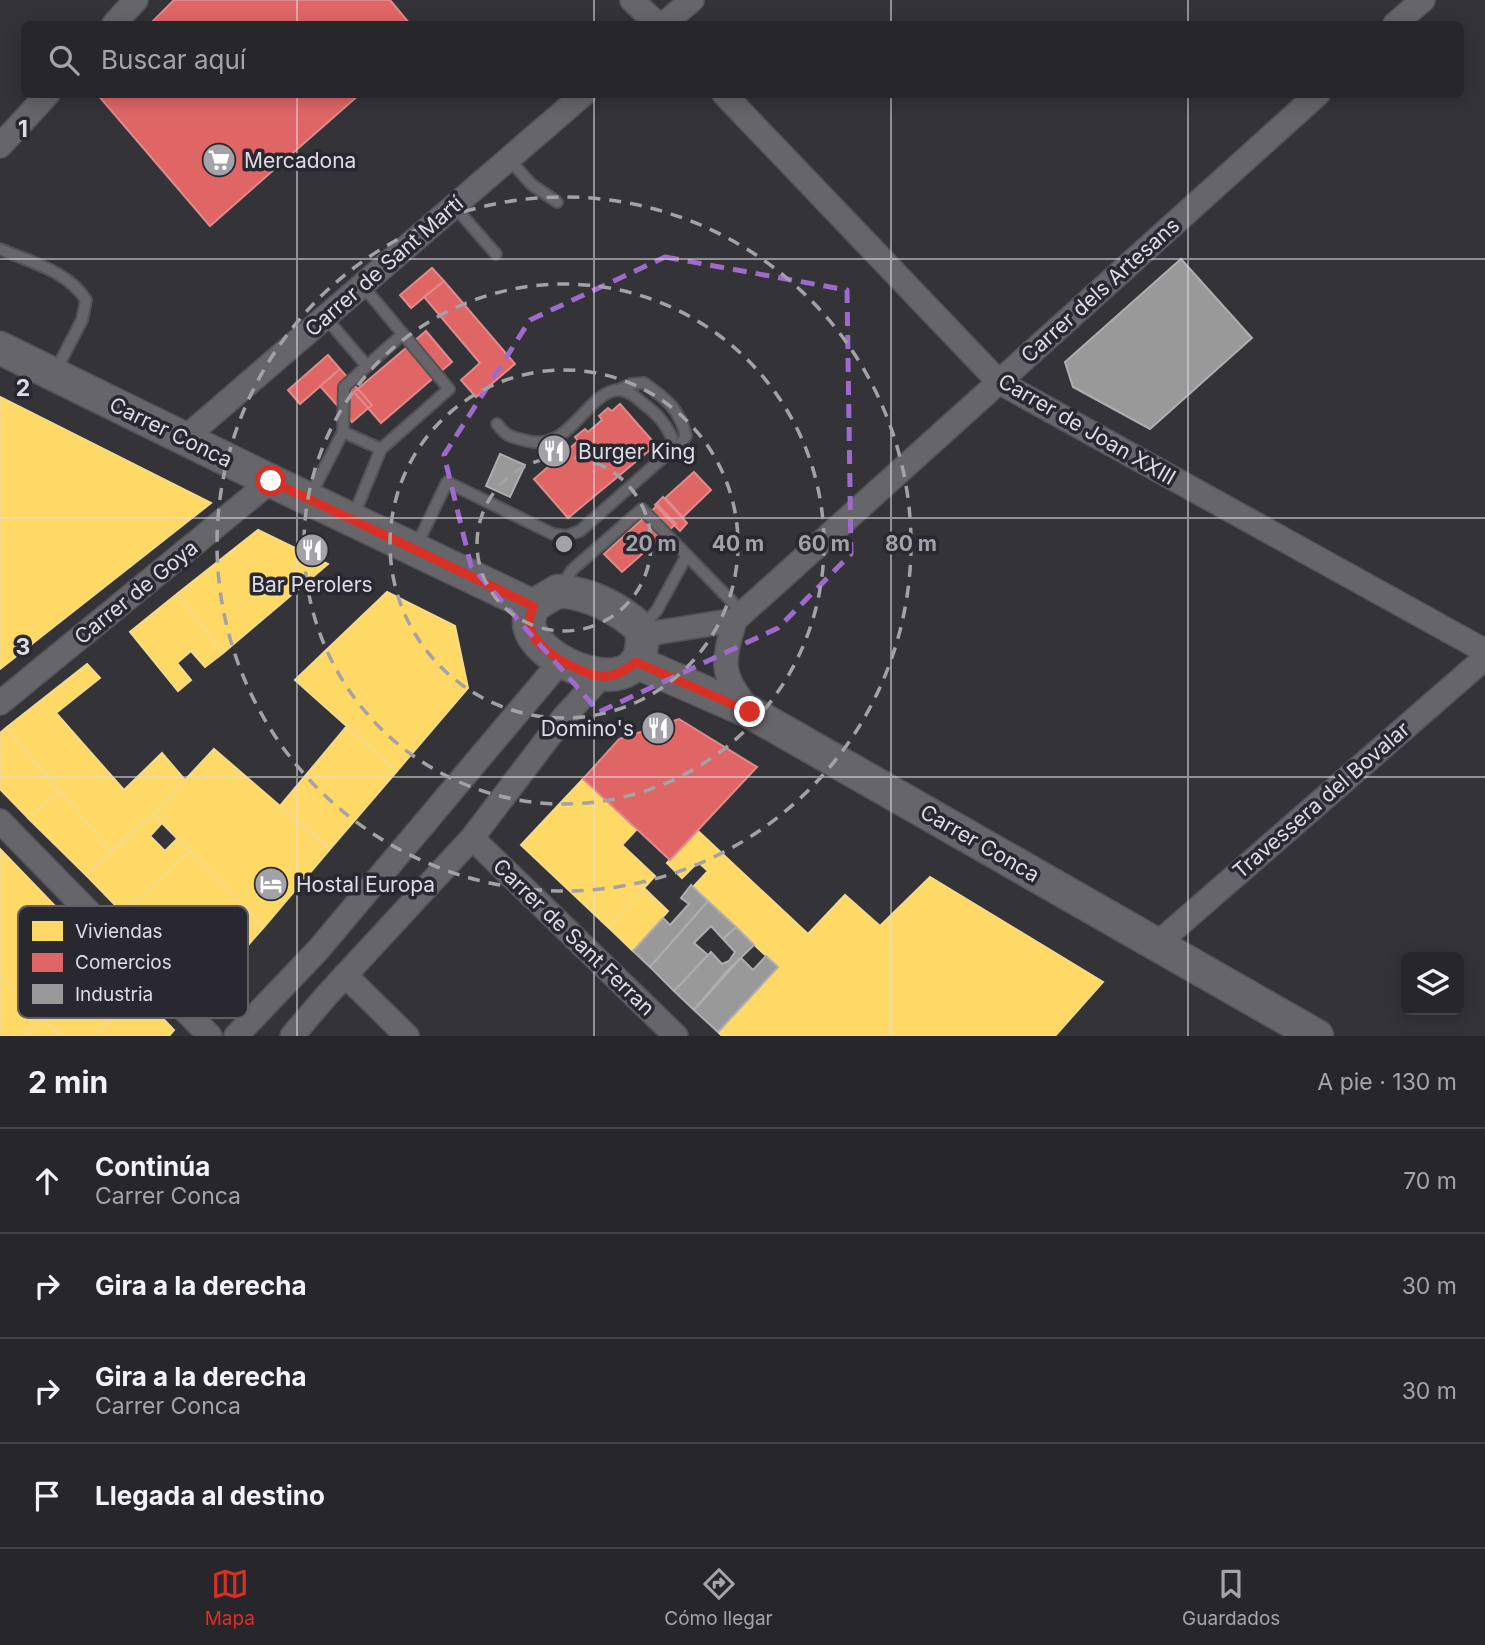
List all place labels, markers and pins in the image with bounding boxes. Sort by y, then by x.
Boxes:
supermarket icon: Mercadona [200,141,238,179]
place label: Mercadona [244,148,356,173]
restaurant icon: Burger King [535,432,573,470]
place label: Burger King [578,439,695,464]
restaurant icon: Bar Perolers [293,531,331,569]
centre of rings [552,532,576,556]
place label: Bar Perolers [251,572,373,597]
restaurant icon: Domino's [639,709,677,747]
place label: Domino's [541,716,634,741]
hotel icon: Hostal Europa [252,865,290,903]
place label: Hostal Europa [296,872,435,897]

